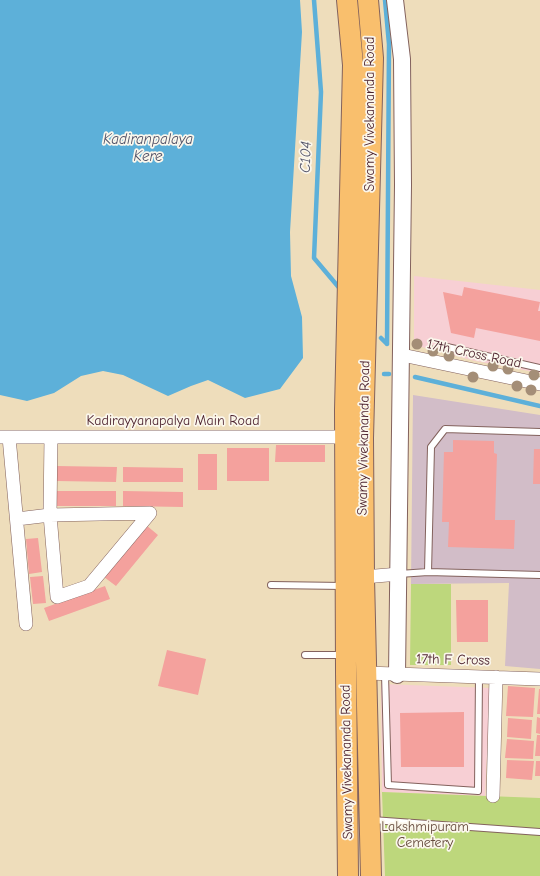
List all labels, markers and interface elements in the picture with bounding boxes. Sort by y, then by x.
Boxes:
street label: Swamy Vivekananda Road [362,37,378,191]
water label: Kadiranpalaya Kere [103,131,193,166]
water label: C104 [296,141,316,173]
street label: 17th Cross Road [425,336,523,372]
street label: Swamy Vivekananda Road [354,360,374,516]
street label: Kadirayyanapalya Main Road [86,413,260,429]
street label: 17th F Cross [416,651,490,669]
street label: Swamy Vivekananda Road [337,684,357,840]
park label: Lakshmipuram Cemetery [381,819,469,852]

